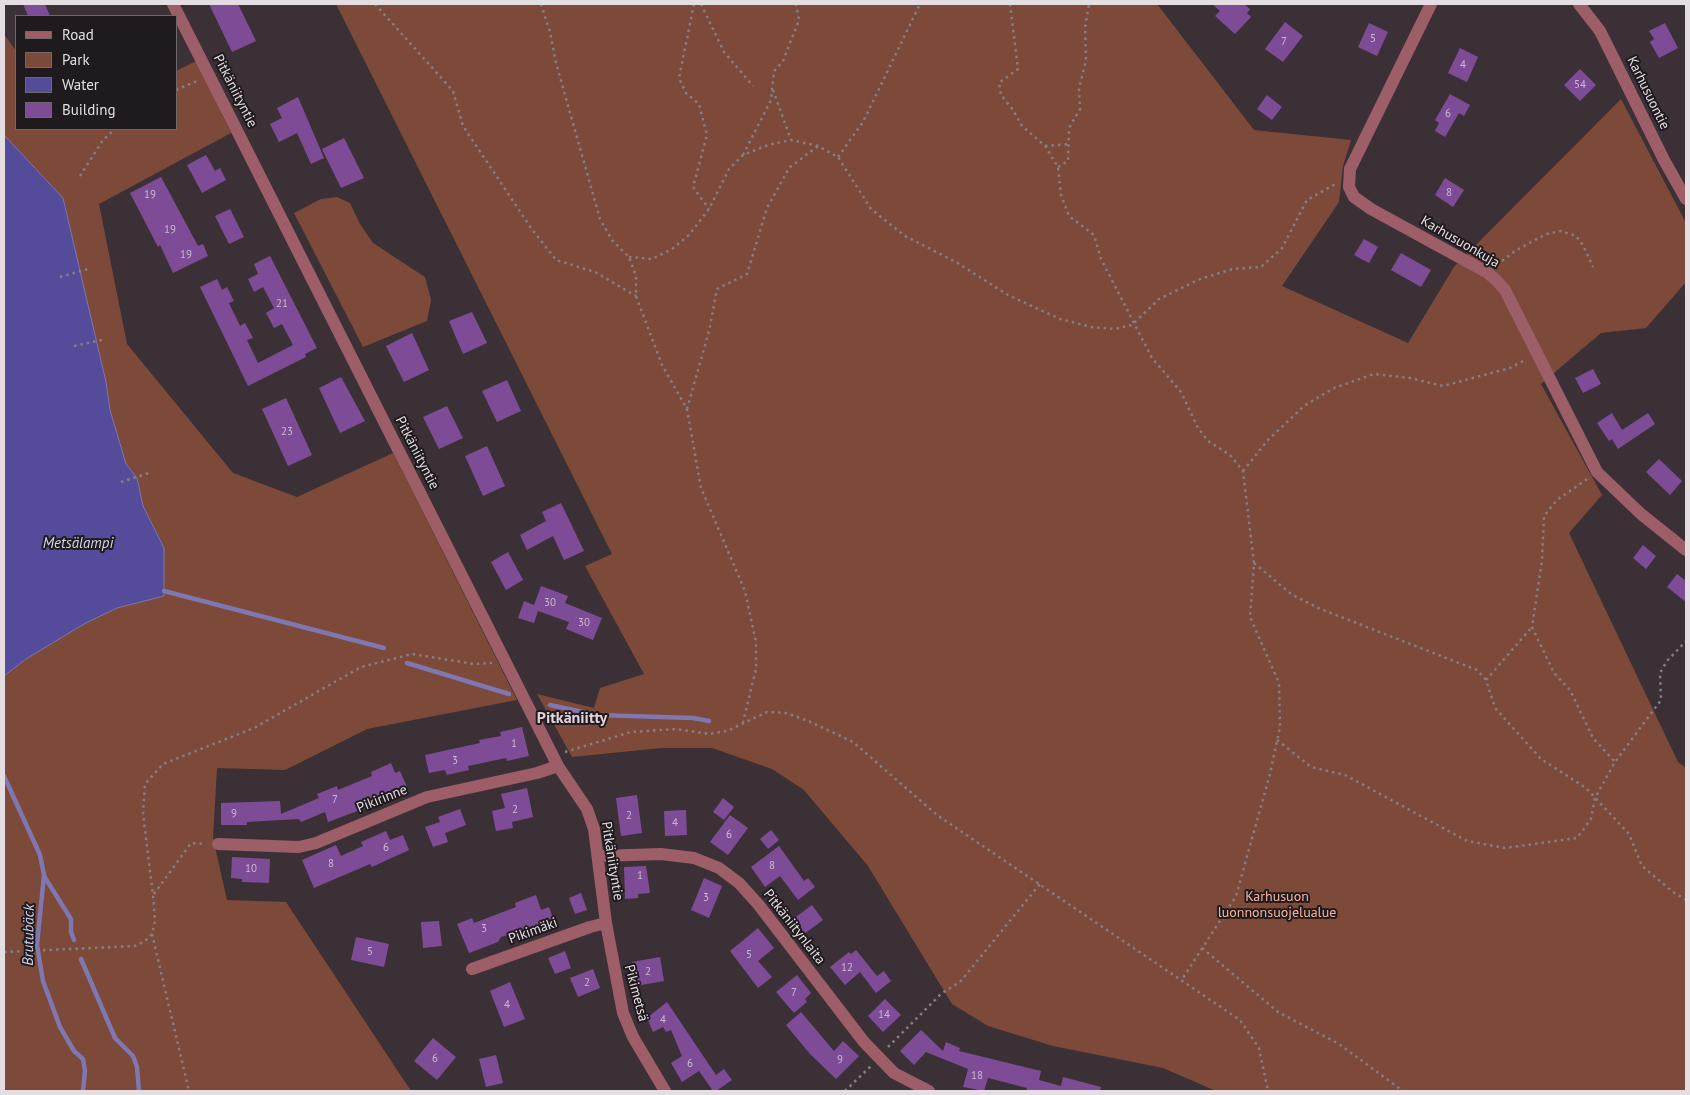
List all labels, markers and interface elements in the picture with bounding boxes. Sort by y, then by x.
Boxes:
legend [15,15,178,130]
text: Road [62,25,94,44]
house number: 5 [1370,32,1376,46]
house number: 7 [1281,35,1287,49]
text: Park [62,50,90,69]
street label: Pitkäniityntie [209,52,261,130]
street label: Karhusuontie [1623,54,1673,132]
house number: 4 [1460,58,1466,72]
text: Water [62,75,99,94]
house number: 54 [1574,78,1586,92]
text: Building [62,100,116,119]
house number: 6 [1445,107,1451,121]
house number: 8 [1446,186,1452,200]
house number: 19 [144,188,156,202]
street label: Karhusuonkuja [1417,213,1503,271]
house number: 19 [164,223,176,237]
house number: 19 [180,248,192,262]
house number: 21 [276,297,288,311]
street label: Pitkäniityntie [391,414,443,492]
house number: 23 [281,425,293,439]
water label: Metsälampi [43,535,113,553]
house number: 30 [544,596,556,610]
house number: 30 [578,616,590,630]
district label: Pitkäniitty [537,708,607,728]
house number: 1 [511,737,517,751]
house number: 3 [452,754,458,768]
street label: Pikirinne [354,781,410,817]
house number: 7 [332,793,338,807]
house number: 2 [512,803,518,817]
house number: 9 [231,807,237,821]
house number: 2 [626,809,632,823]
house number: 4 [672,816,678,830]
street label: Pitkäniityntie [597,820,627,902]
house number: 6 [726,828,732,842]
house number: 6 [383,841,389,855]
house number: 8 [328,857,334,871]
house number: 8 [769,859,775,873]
house number: 10 [245,862,257,876]
house number: 1 [637,869,643,883]
street label: Pitkäniitynlaita [760,886,828,968]
park label: Karhusuon luonnonsuojelualue [1218,889,1336,922]
house number: 3 [703,891,709,905]
water label: Brutubäck [19,904,39,966]
street label: Pikimäki [506,914,560,948]
house number: 3 [481,922,487,936]
house number: 5 [367,945,373,959]
house number: 5 [746,948,752,962]
house number: 12 [841,961,853,975]
street label: Pikimetsä [620,963,652,1023]
house number: 2 [645,965,651,979]
house number: 2 [584,976,590,990]
house number: 7 [791,986,797,1000]
house number: 4 [504,998,510,1012]
house number: 14 [878,1008,890,1022]
house number: 4 [660,1013,666,1027]
house number: 6 [432,1052,438,1066]
house number: 9 [837,1053,843,1067]
house number: 6 [687,1057,693,1071]
house number: 18 [971,1069,983,1083]

